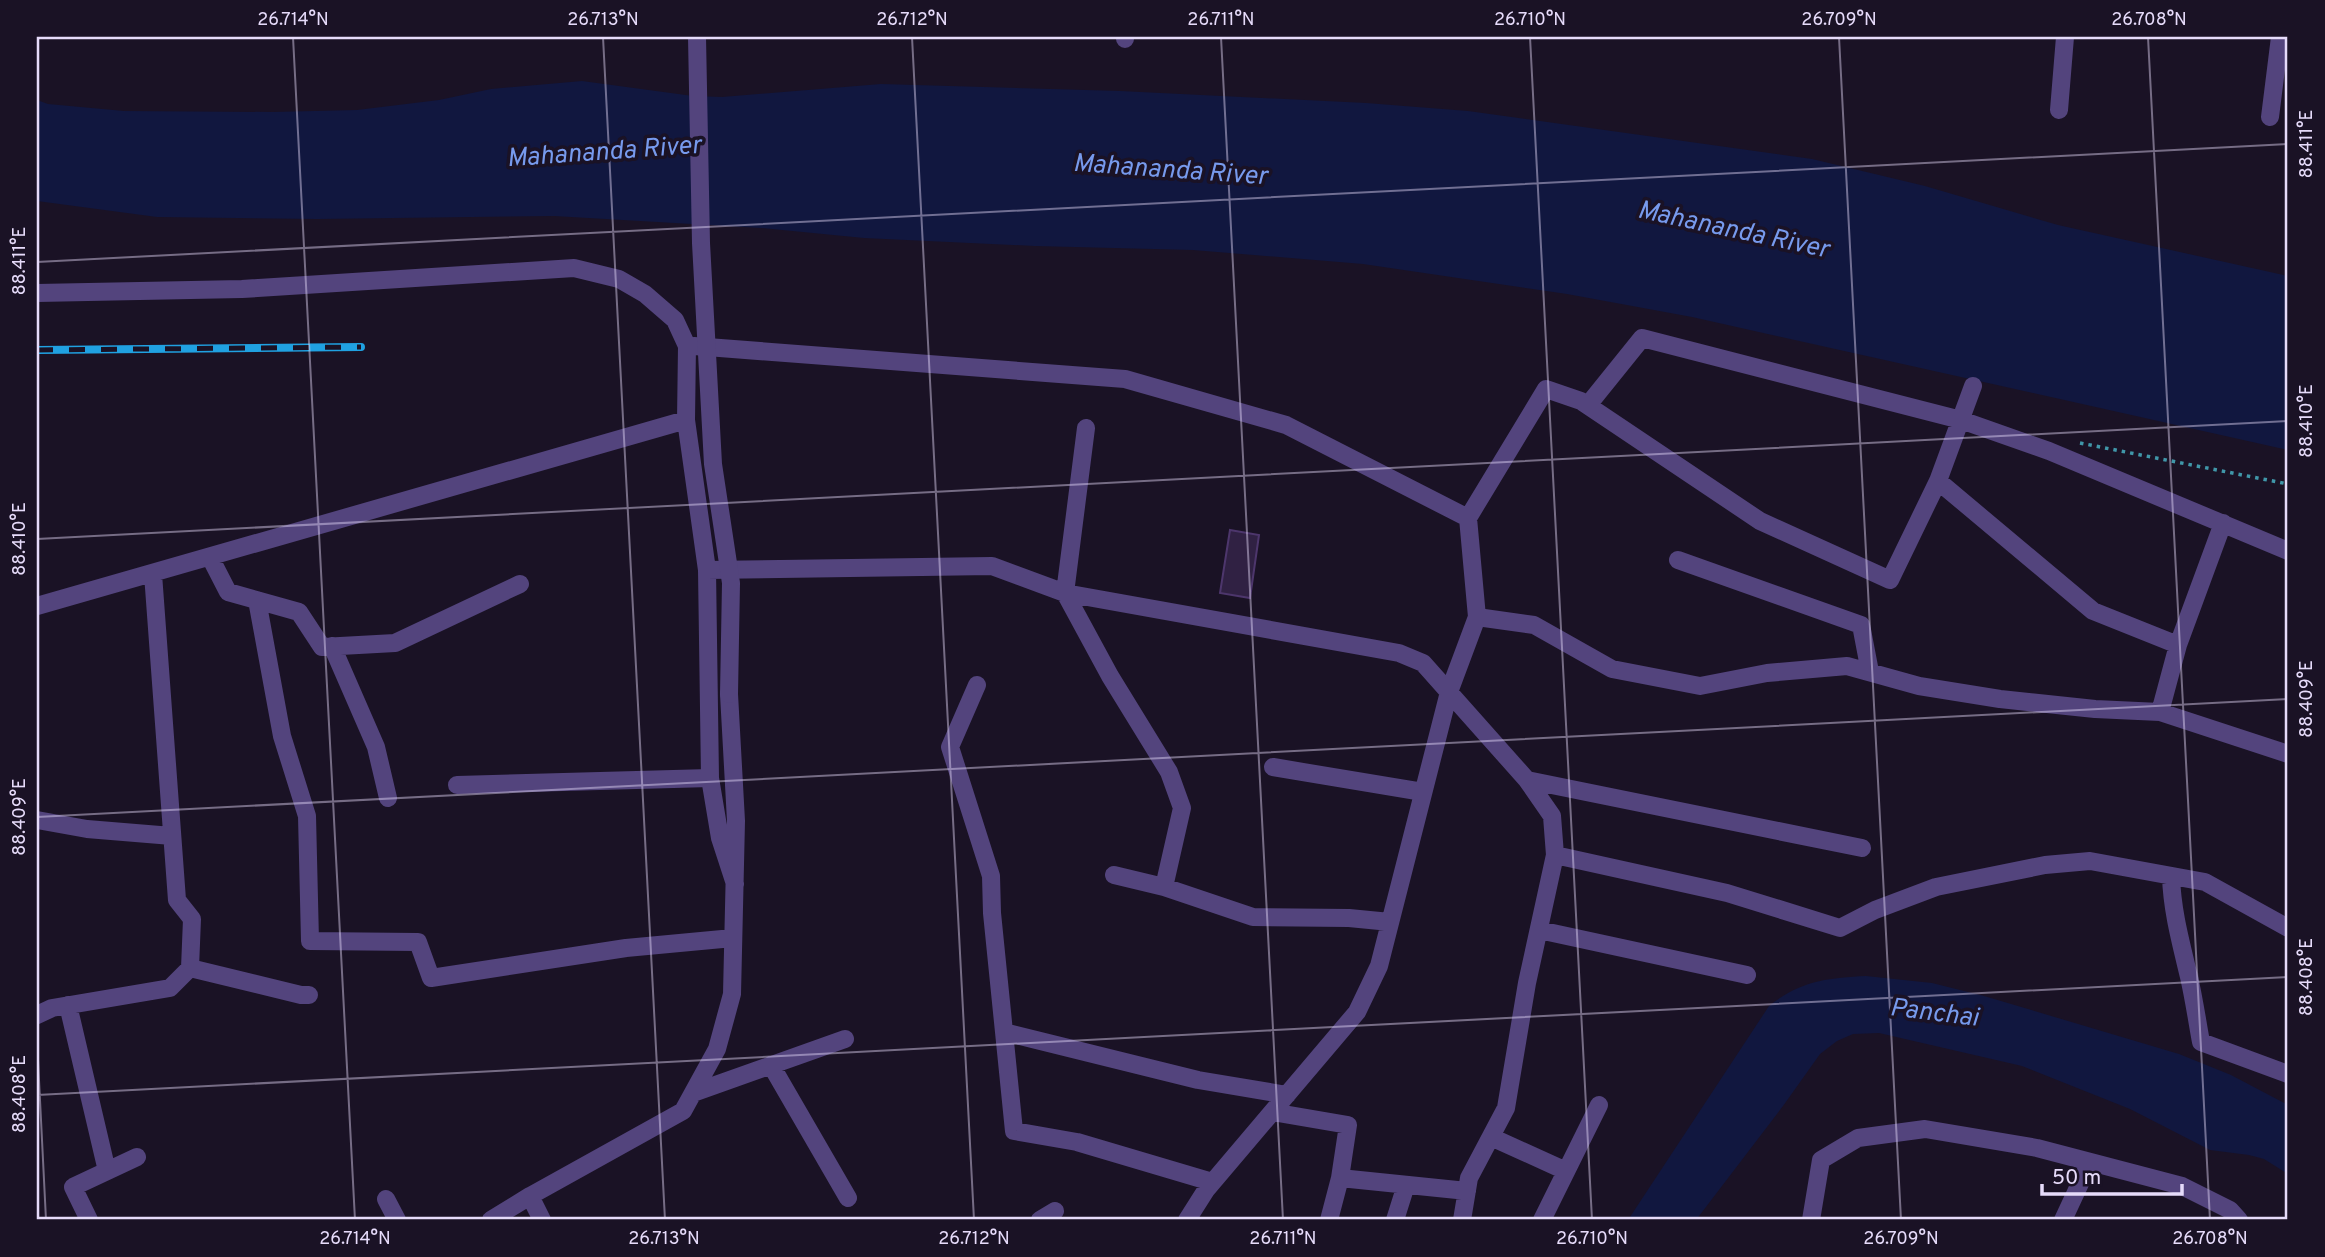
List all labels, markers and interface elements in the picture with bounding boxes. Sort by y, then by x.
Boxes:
text: 26.714°N [257,9,329,32]
text: 26.713°N [567,9,639,32]
text: 26.712°N [876,9,948,32]
text: 26.711°N [1187,9,1255,32]
text: 26.710°N [1494,9,1566,32]
text: 26.709°N [1801,9,1877,32]
text: 26.708°N [2111,9,2187,32]
text: 88.411°E [2296,110,2319,178]
water label: Mahananda River [506,130,704,176]
water label: Mahananda River [1072,148,1270,194]
water label: Mahananda River [1634,195,1834,268]
text: 88.411°E [9,227,32,295]
text: 88.410°E [2296,384,2319,458]
text: 88.410°E [9,502,32,576]
text: 88.409°E [2296,660,2319,738]
text: 88.409°E [9,778,32,856]
text: 88.408°E [2296,938,2319,1016]
water label: Panchai [1888,992,1982,1036]
text: 88.408°E [9,1055,32,1133]
scale bar [2042,1152,2182,1196]
text: 50 m [2052,1165,2101,1192]
text: 26.714°N [319,1228,391,1251]
text: 26.713°N [628,1228,700,1251]
text: 26.712°N [938,1228,1010,1251]
text: 26.711°N [1249,1228,1317,1251]
text: 26.710°N [1556,1228,1628,1251]
text: 26.709°N [1863,1228,1939,1251]
text: 26.708°N [2172,1228,2248,1251]

